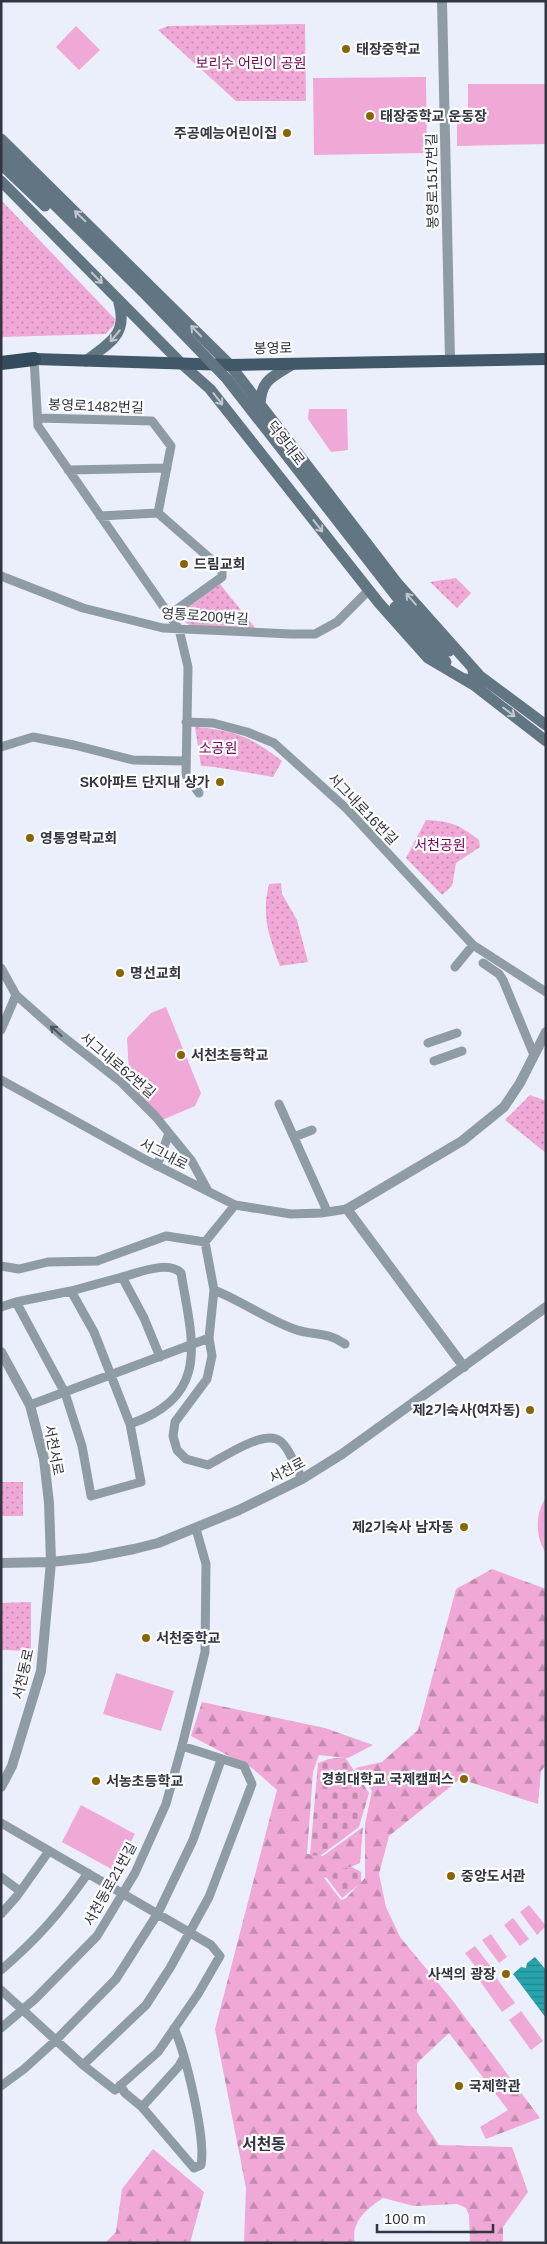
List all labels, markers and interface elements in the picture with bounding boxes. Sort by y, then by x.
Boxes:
place label: 태장중학교 [356,41,421,57]
marker: 태장중학교 [340,43,352,55]
park label: 보리수 어린이 공원 [196,55,306,71]
place label: 태장중학교 운동장 [380,108,487,124]
marker: 태장중학교 운동장 [364,110,376,122]
place label: 주공예능어린이집 [174,125,277,141]
marker: 주공예능어린이집 [281,127,293,139]
street label: 봉영로1517번길 [423,133,441,229]
one-way arrow [74,210,87,222]
one-way arrow [91,272,103,285]
one-way arrow [190,324,202,337]
one-way arrow [109,330,120,343]
street label: 봉영로 [254,340,293,356]
one-way arrow [212,392,223,405]
street label: 봉영로1482번길 [48,396,144,416]
street label: 덕영대로 [264,418,308,468]
one-way arrow [313,519,324,532]
place label: 드림교회 [194,556,246,572]
marker: 드림교회 [178,558,190,570]
one-way arrow [406,593,417,606]
street label: 영통로200번길 [161,605,249,627]
one-way arrow [502,707,515,718]
park label: 소공원 [199,740,237,756]
street label: 서그내로16번길 [325,770,401,848]
place label: SK아파트 단지내 상가 [80,774,210,790]
marker: SK아파트 단지내 상가 [214,776,226,788]
place label: 영통영락교회 [40,830,117,846]
marker: 영통영락교회 [24,832,36,844]
park label: 서천공원 [414,837,466,853]
place label: 명선교회 [130,965,182,981]
marker: 명선교회 [114,967,126,979]
one-way arrow [49,1025,62,1037]
street label: 서그내로62번길 [77,1029,159,1101]
place label: 서천초등학교 [191,1047,268,1063]
marker: 서천초등학교 [175,1049,187,1061]
street label: 서그내로 [137,1135,191,1173]
place label: 제2기숙사(여자동) [413,1402,520,1418]
marker: 제2기숙사(여자동) [524,1404,536,1416]
street label: 서천서로 [41,1423,67,1477]
street label: 서천로 [266,1454,308,1486]
place label: 제2기숙사 남자동 [352,1519,454,1535]
marker: 제2기숙사 남자동 [458,1521,470,1533]
place label: 서천중학교 [156,1630,221,1646]
marker: 서천중학교 [140,1632,152,1644]
street label: 서천동로 [9,1647,37,1701]
place label: 경희대학교 국제캠퍼스 [321,1771,454,1787]
place label: 서농초등학교 [106,1773,183,1789]
marker: 경희대학교 국제캠퍼스 [458,1773,470,1785]
marker: 서농초등학교 [90,1775,102,1787]
street label: 서천동로21번길 [80,1840,140,1928]
place label: 중앙도서관 [461,1868,526,1884]
marker: 중앙도서관 [445,1870,457,1882]
place label: 사색의 광장 [428,1966,496,1982]
marker: 사색의 광장 [500,1968,512,1980]
place label: 국제학관 [469,2078,521,2094]
marker: 국제학관 [453,2080,465,2092]
district label: 서천동 [242,2135,286,2153]
scale bar [377,2202,493,2234]
text: 100 m [384,2210,426,2227]

